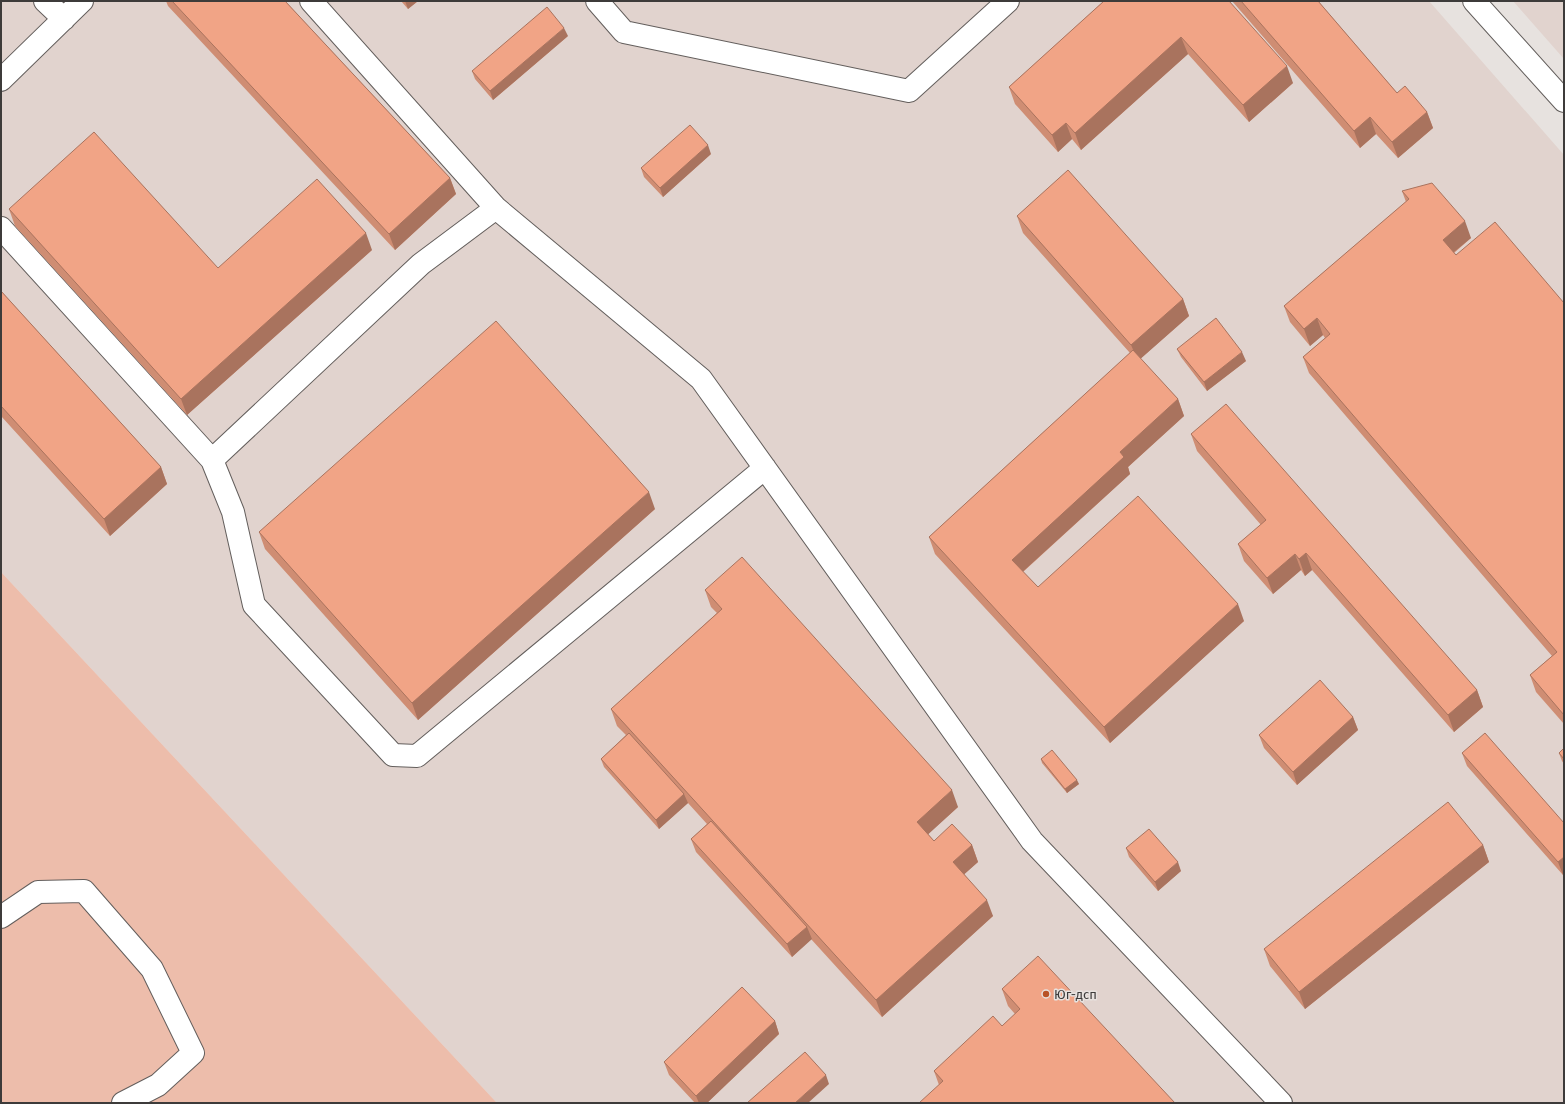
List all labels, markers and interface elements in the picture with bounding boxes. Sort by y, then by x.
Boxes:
place label: Юг-дсп [1054,987,1097,1002]
marker: Юг-дсп [1041,989,1051,999]

